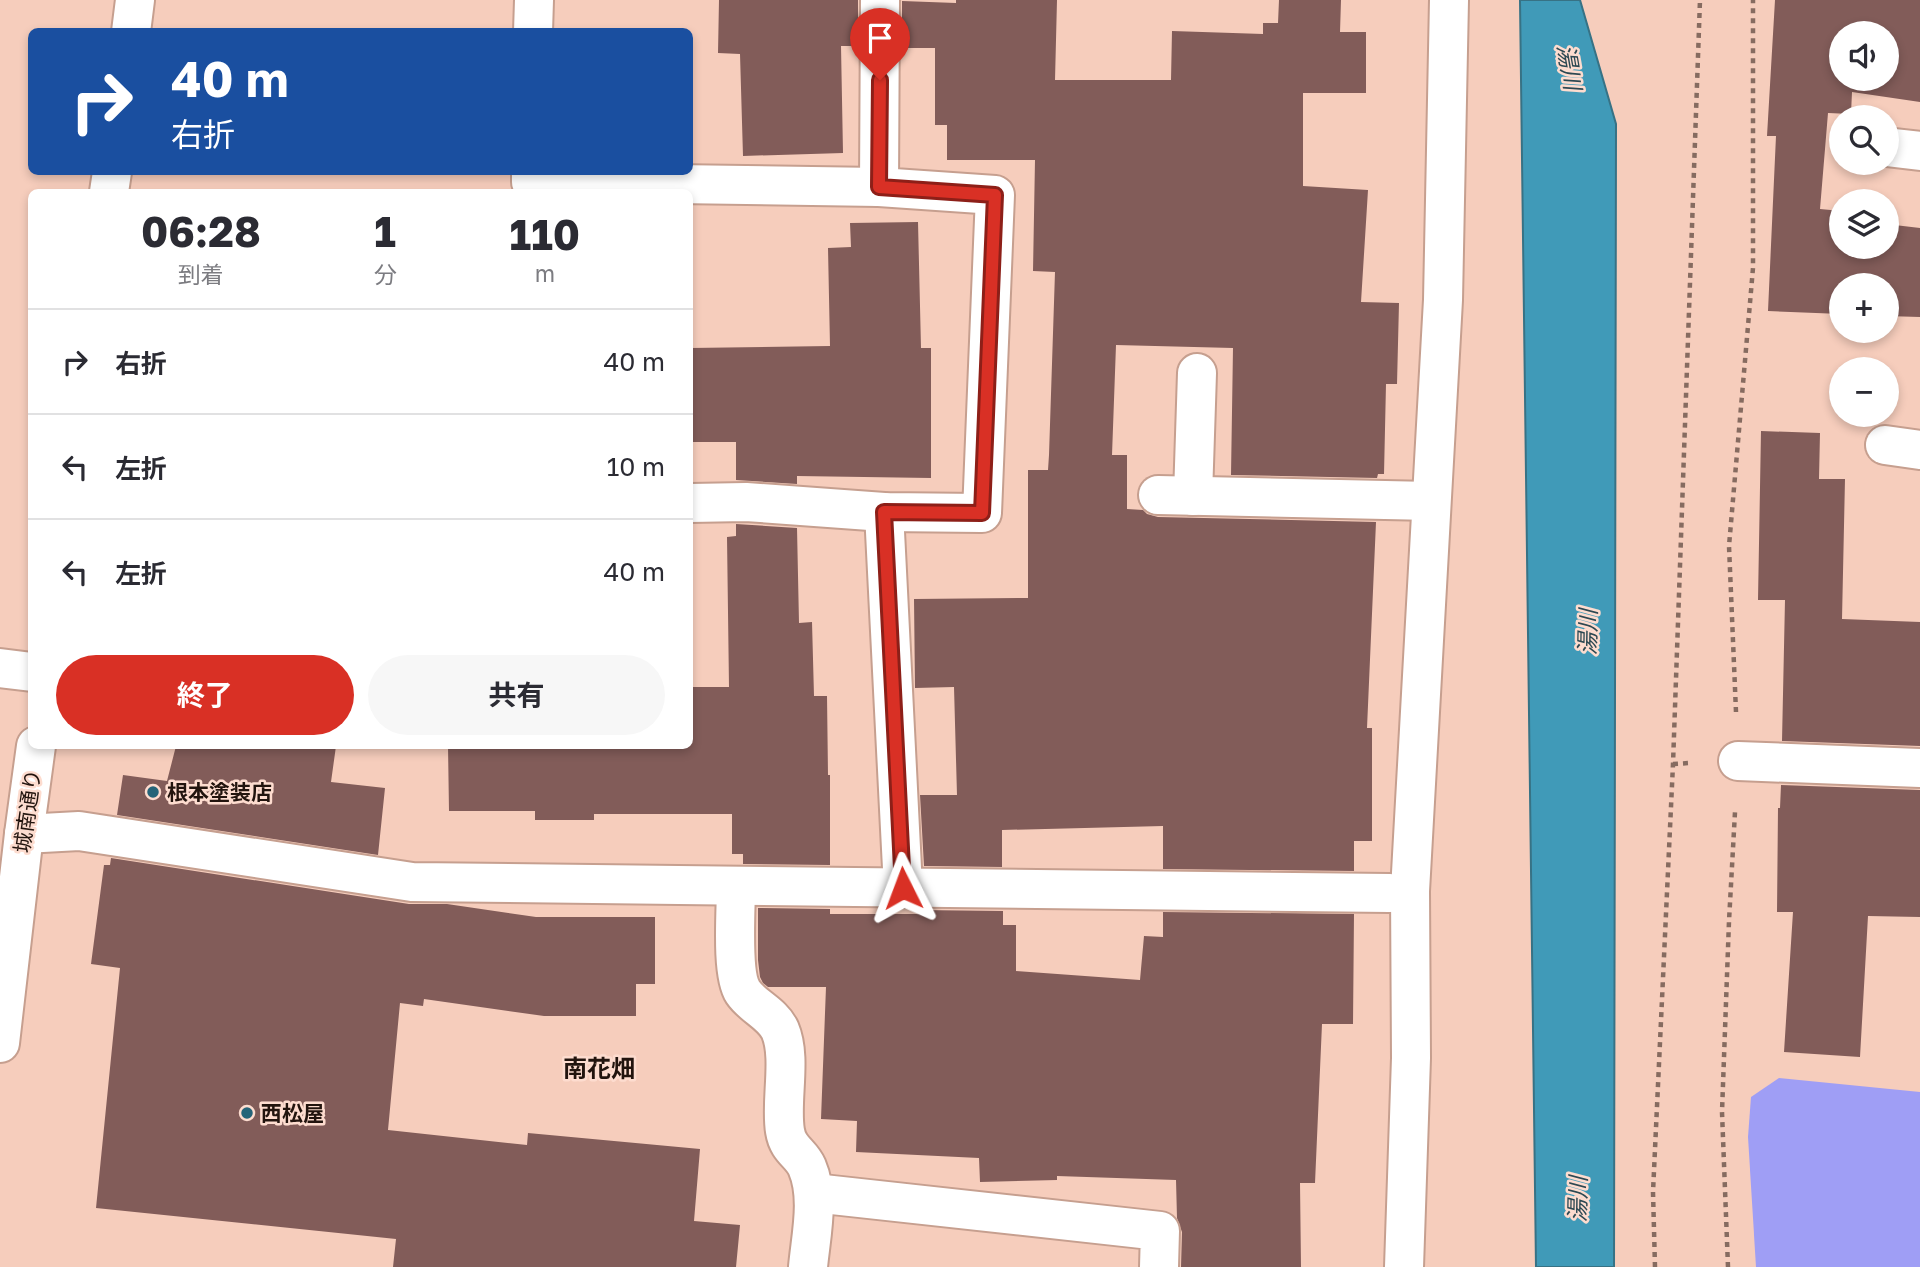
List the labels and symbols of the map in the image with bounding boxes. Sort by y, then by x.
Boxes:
pin [850,8,910,80]
water label: 湯川 [1552,42,1588,95]
water label: 湯川 [1573,606,1601,655]
street label: 城南通り [8,768,46,854]
place label: 根本塗装店 [167,779,272,805]
marker: 根本塗装店 [145,784,161,800]
position arrow [866,851,940,925]
district label: 南花畑 [563,1053,635,1082]
place label: 西松屋 [261,1100,324,1126]
marker: 西松屋 [239,1105,255,1121]
water label: 湯川 [1563,1173,1591,1222]

